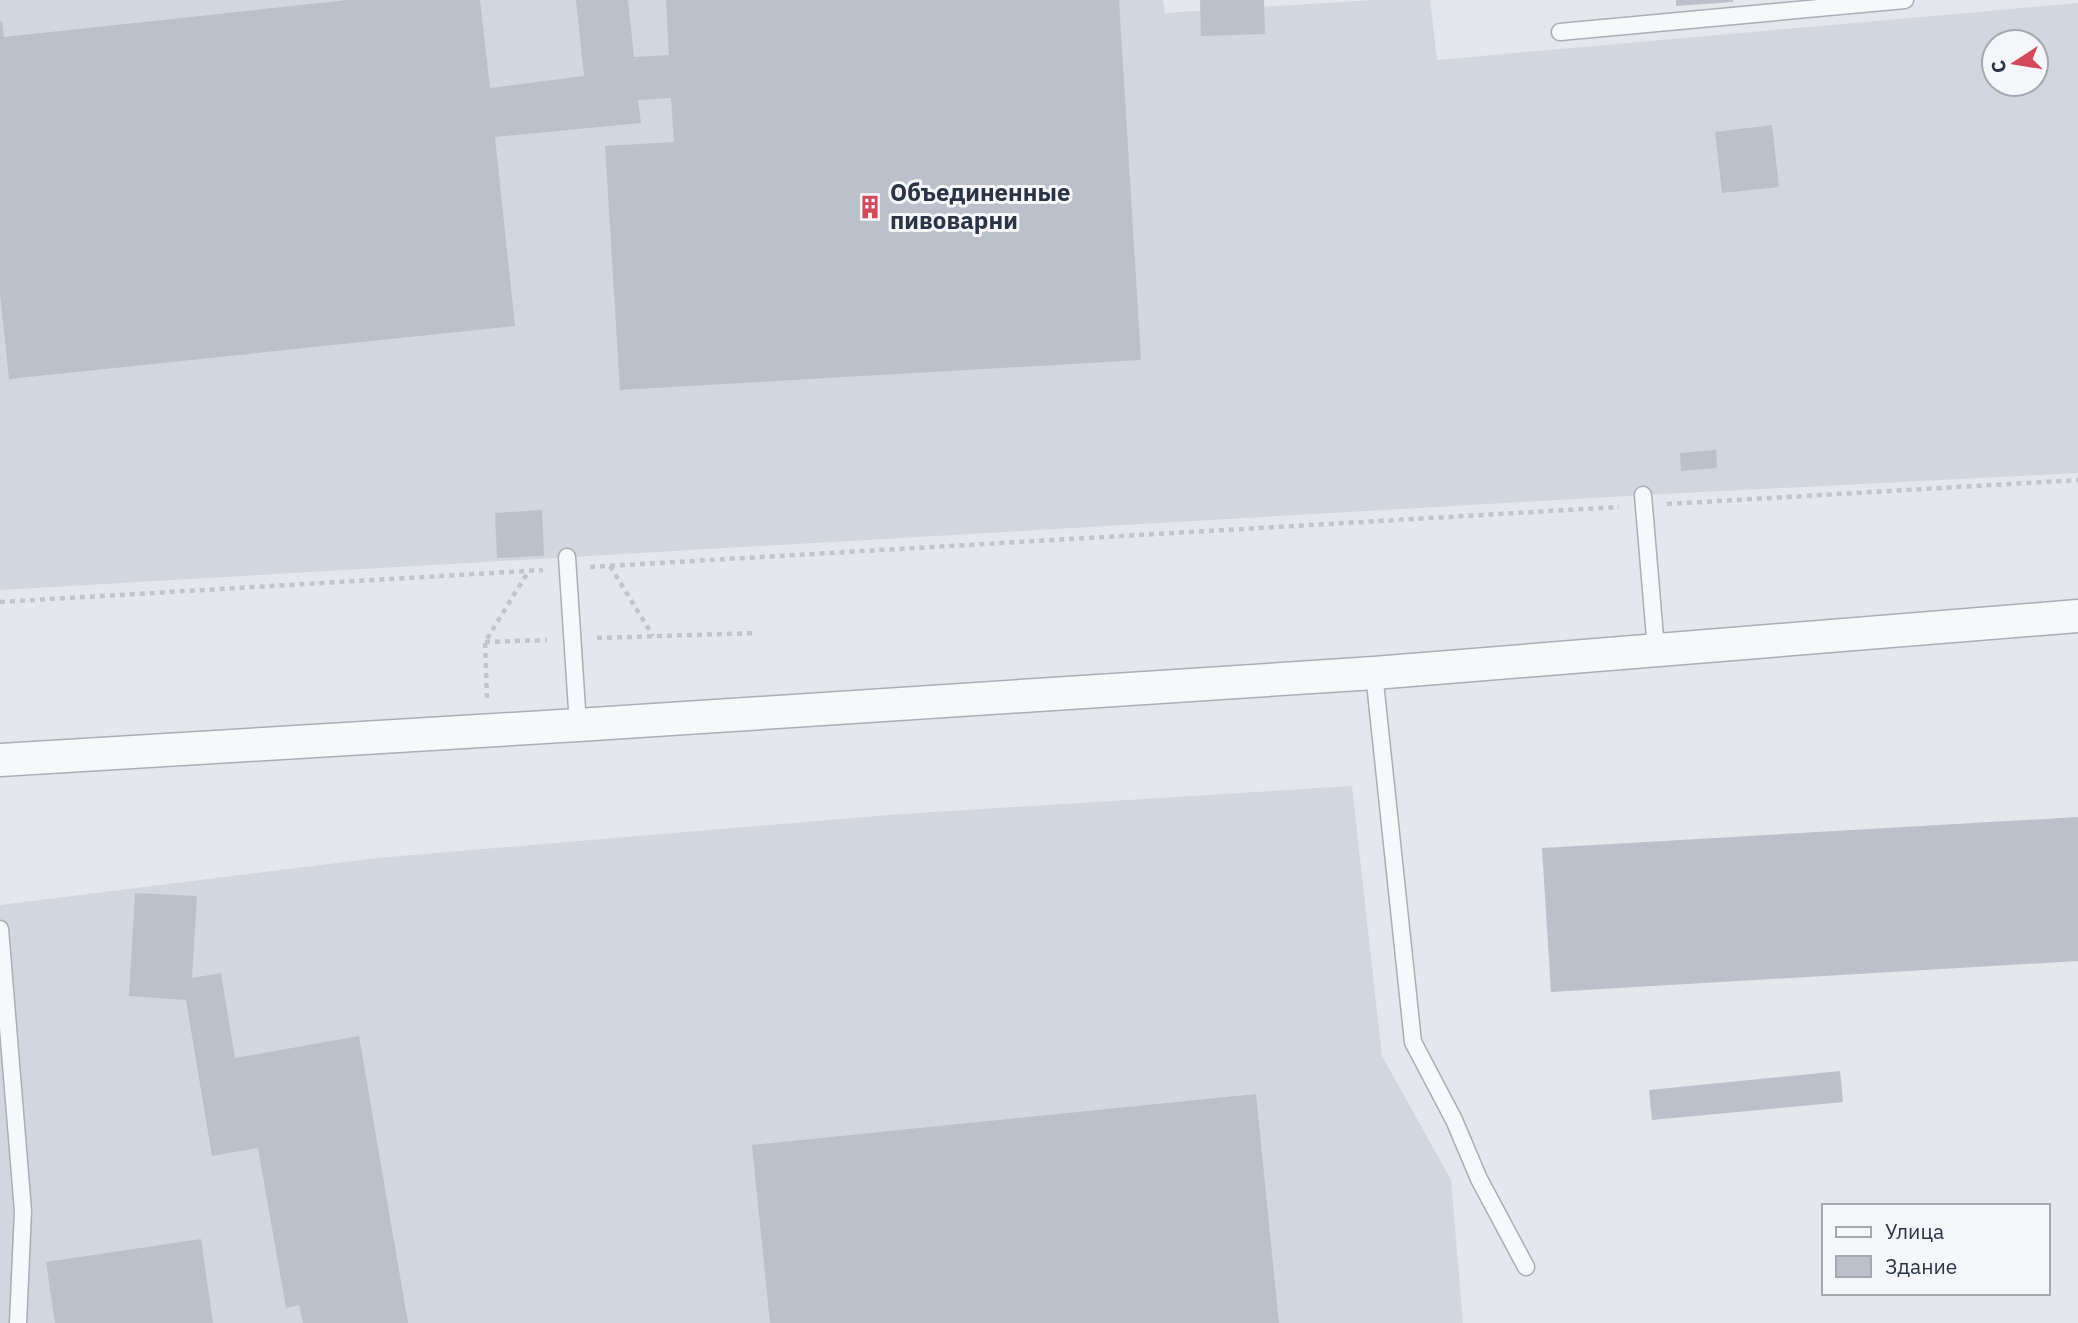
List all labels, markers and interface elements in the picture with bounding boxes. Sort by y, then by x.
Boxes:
north arrow [1980,28,2050,98]
text: С [1985,58,2011,75]
place label: Объединенные пивоварни [890,176,1070,236]
building icon: Объединенные пивоварни [856,193,884,221]
legend [1822,1204,2050,1295]
text: Улица [1885,1217,1944,1245]
text: Здание [1885,1252,1957,1280]

